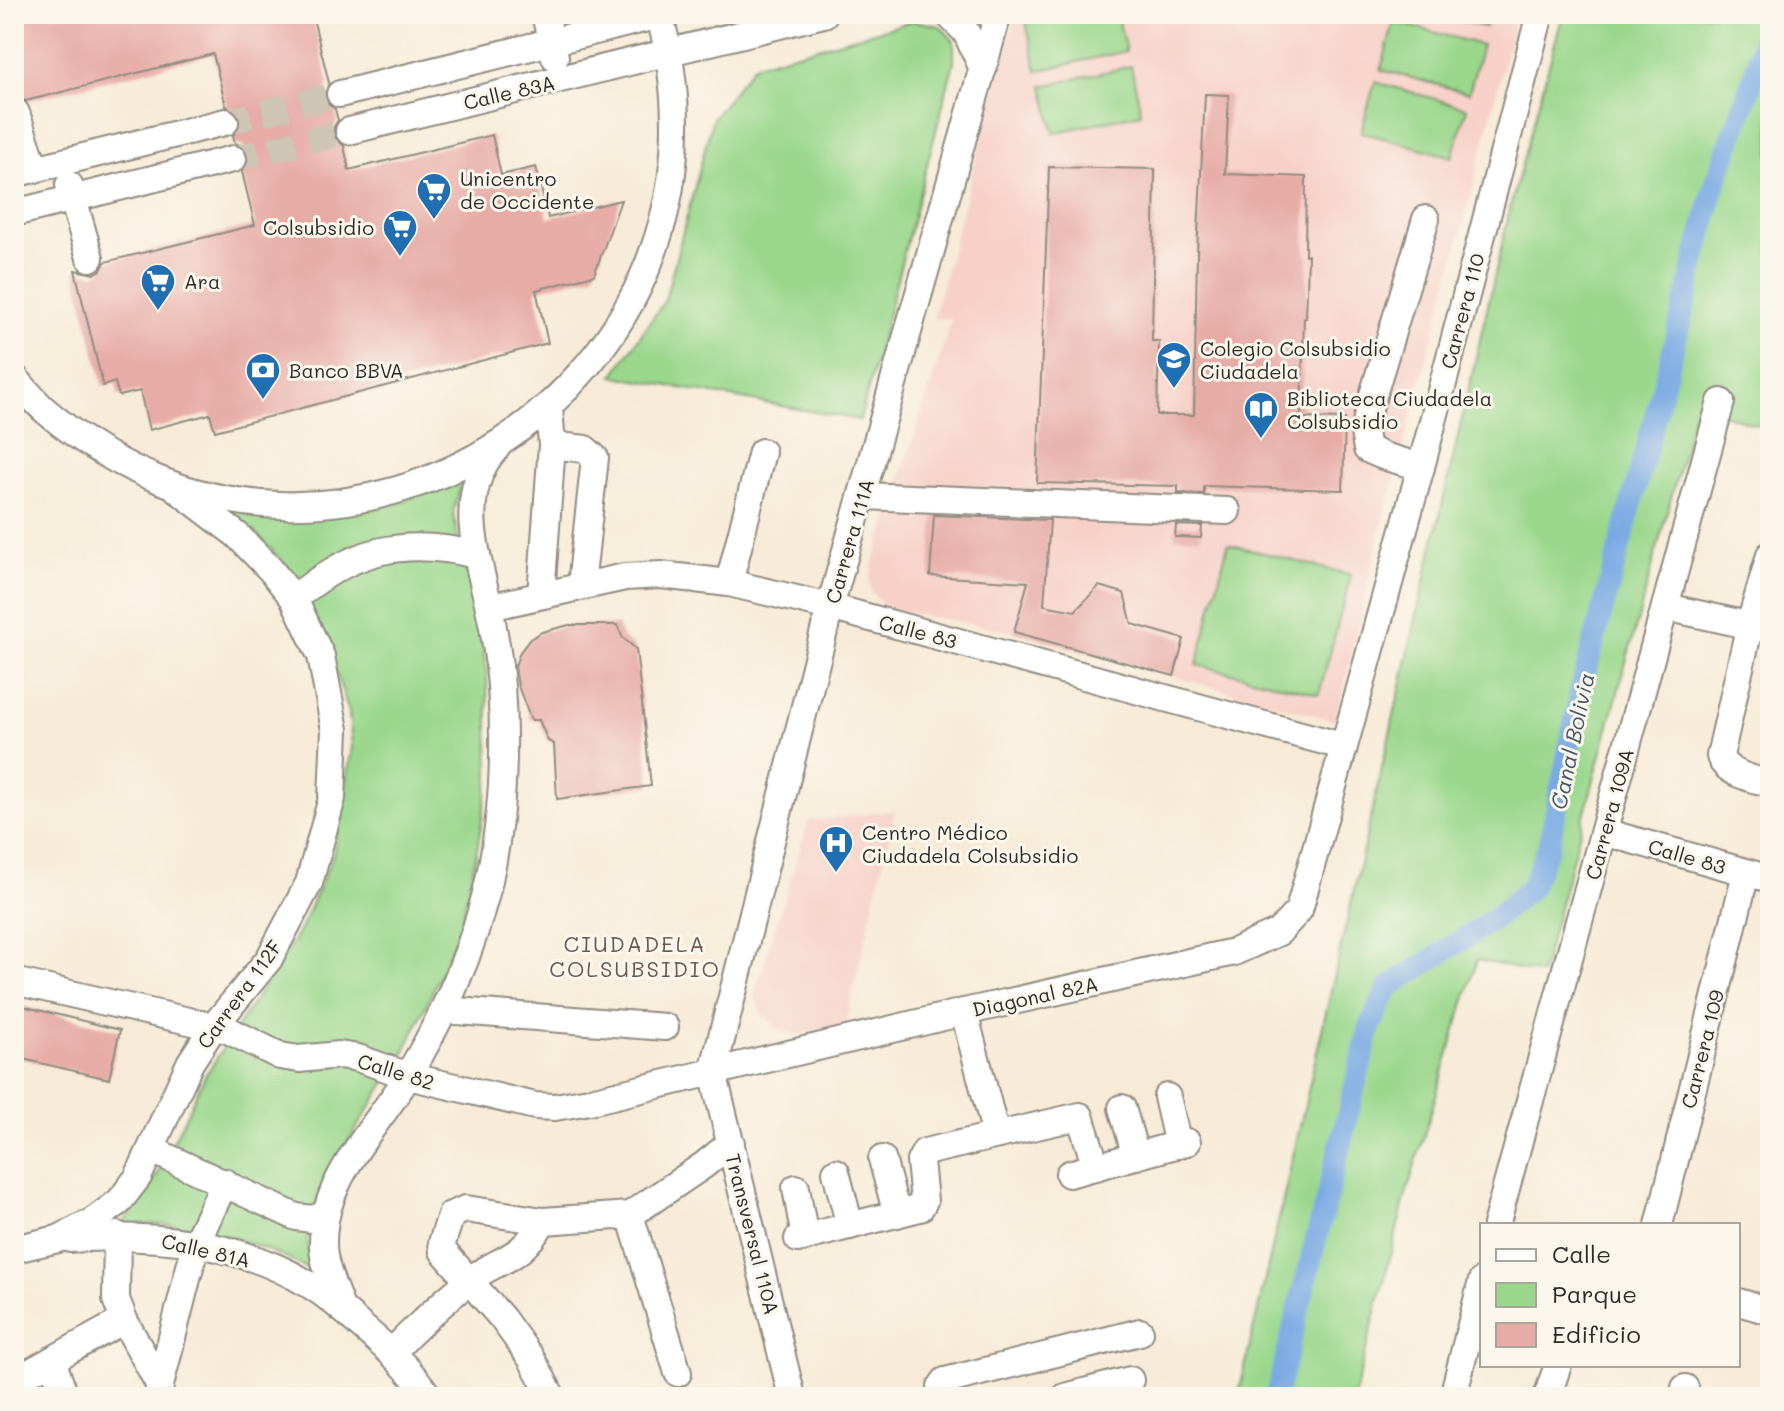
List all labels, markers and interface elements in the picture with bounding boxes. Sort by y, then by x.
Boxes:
street label: Calle 83A [461,69,557,115]
place label: Unicentro de Occidente [460,165,594,214]
supermarket icon: Unicentro de Occidente [415,171,453,221]
supermarket icon: Colsubsidio [381,208,419,258]
place label: Colsubsidio [263,214,374,240]
street label: Carrera 110 [1434,250,1490,372]
supermarket icon: Ara [139,262,177,312]
place label: Ara [184,268,220,294]
place label: Colegio Colsubsidio Ciudadela [1200,335,1391,384]
school or university icon: Colegio Colsubsidio Ciudadela [1155,340,1193,390]
bank icon: Banco BBVA [244,351,282,401]
place label: Banco BBVA [289,357,404,383]
place label: Biblioteca Ciudadela Colsubsidio [1287,385,1492,434]
library icon: Biblioteca Ciudadela Colsubsidio [1242,390,1280,440]
street label: Carrera 111A [819,476,879,606]
street label: Calle 83 [876,608,960,654]
water label: Canal Bolivia [1543,670,1601,812]
street label: Carrera 109A [1579,745,1639,883]
place label: Centro Médico Ciudadela Colsubsidio [862,819,1079,868]
hospital icon: Centro Médico Ciudadela Colsubsidio [817,824,855,874]
street label: Calle 83 [1645,833,1729,879]
district label: CIUDADELA COLSUBSIDIO [549,929,721,983]
street label: Carrera 112F [191,934,287,1054]
street label: Diagonal 82A [970,970,1100,1022]
street label: Carrera 109 [1675,987,1729,1111]
street label: Calle 82 [355,1047,437,1095]
street label: Transversal 110A [720,1151,786,1317]
legend [1480,1223,1740,1367]
street label: Calle 81A [159,1227,253,1273]
text: Calle [1552,1238,1611,1269]
text: Parque [1552,1278,1637,1309]
text: Edificio [1552,1318,1641,1349]

